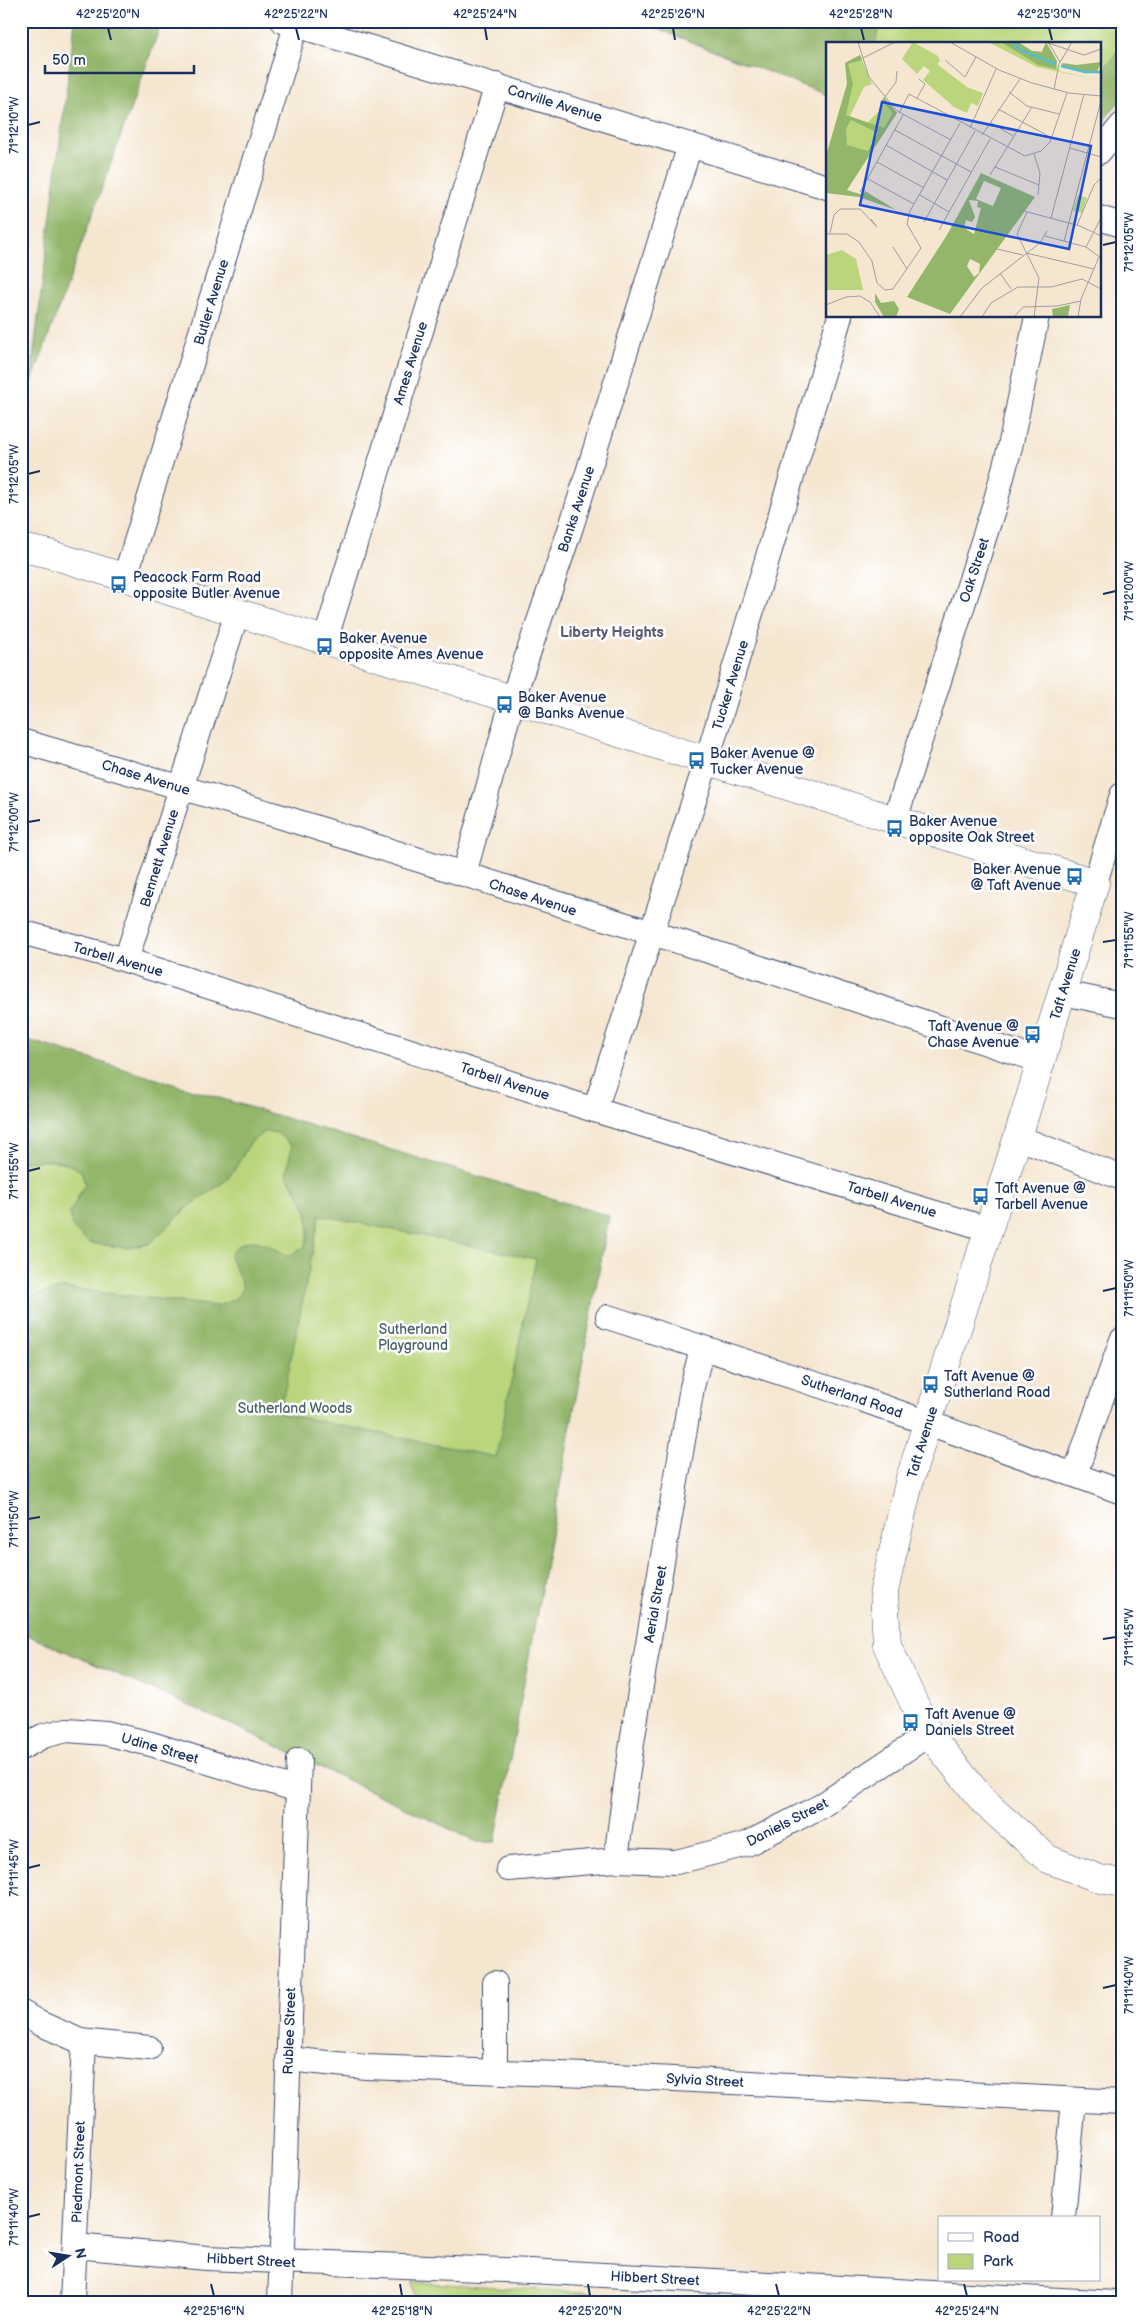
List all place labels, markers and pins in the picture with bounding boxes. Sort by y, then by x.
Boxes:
place label: Peacock Farm Road opposite Butler Avenue [133,569,280,602]
bus stop icon: Peacock Farm Road opposite Butler Avenue [109,575,129,595]
place label: Baker Avenue opposite Ames Avenue [339,630,483,663]
bus stop icon: Baker Avenue opposite Ames Avenue [315,636,335,656]
place label: Baker Avenue @ Banks Avenue [518,689,625,722]
bus stop icon: Baker Avenue @ Banks Avenue [494,695,514,715]
place label: Baker Avenue @ Tucker Avenue [710,745,815,778]
bus stop icon: Baker Avenue @ Tucker Avenue [686,751,706,771]
place label: Baker Avenue opposite Oak Street [909,813,1035,846]
bus stop icon: Baker Avenue opposite Oak Street [885,819,905,839]
place label: Baker Avenue @ Taft Avenue [970,861,1061,894]
bus stop icon: Baker Avenue @ Taft Avenue [1065,867,1085,887]
place label: Taft Avenue @ Chase Avenue [927,1018,1019,1051]
bus stop icon: Taft Avenue @ Chase Avenue [1023,1024,1043,1044]
place label: Taft Avenue @ Tarbell Avenue [995,1180,1088,1213]
bus stop icon: Taft Avenue @ Tarbell Avenue [971,1186,991,1206]
place label: Taft Avenue @ Sutherland Road [944,1368,1050,1401]
bus stop icon: Taft Avenue @ Sutherland Road [920,1374,940,1394]
place label: Taft Avenue @ Daniels Street [925,1706,1016,1739]
bus stop icon: Taft Avenue @ Daniels Street [901,1712,921,1732]

